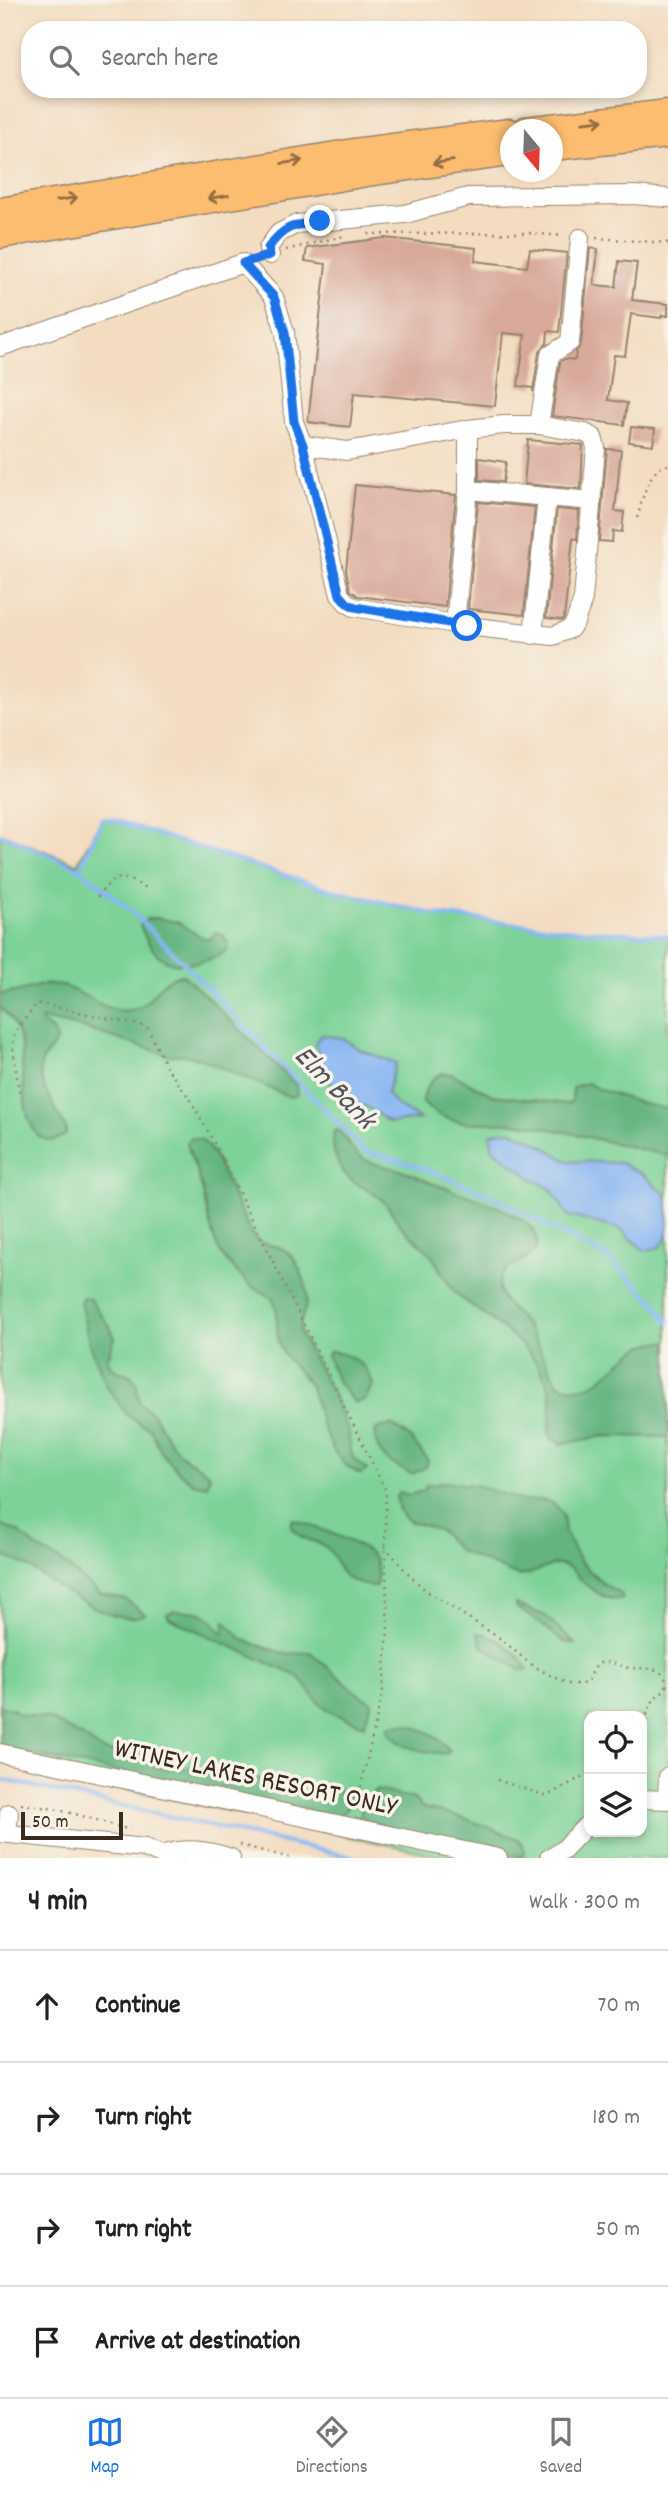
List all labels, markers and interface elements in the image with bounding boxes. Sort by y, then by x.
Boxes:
search box [21,21,647,98]
icon: search [45,41,83,79]
text: Search here [101,41,219,78]
one-way arrow [581,114,604,127]
north arrow [500,119,563,182]
one-way arrow [280,155,303,168]
one-way arrow [432,156,455,169]
one-way arrow [207,191,230,204]
one-way arrow [55,192,78,205]
route end [304,205,335,236]
route start [451,610,482,641]
water label: Elm Bank [282,1037,386,1143]
map controls [584,1711,647,1837]
button: locate [584,1711,647,1774]
street label: WITNEY LAKES RESORT ONLY [110,1731,401,1830]
button: layers [584,1774,647,1837]
scale bar [21,1809,122,1841]
text: 50 m [32,1810,69,1837]
text: 4 min [28,1882,87,1925]
text: Walk · 300 m [529,1887,640,1920]
icon: ahead [28,1987,66,2025]
text: Continue [95,1988,180,2025]
text: 70 m [598,1990,640,2023]
icon: right [28,2099,66,2137]
text: Turn right [95,2100,192,2137]
text: 180 m [592,2102,640,2135]
icon: right [28,2211,66,2249]
text: Turn right [95,2212,192,2249]
text: 50 m [596,2214,640,2247]
icon: arrive [28,2323,66,2361]
text: Arrive at destination [95,2324,300,2361]
tab: Map [86,2413,124,2482]
tab: Directions [296,2413,368,2482]
tab: Saved [540,2413,582,2482]

